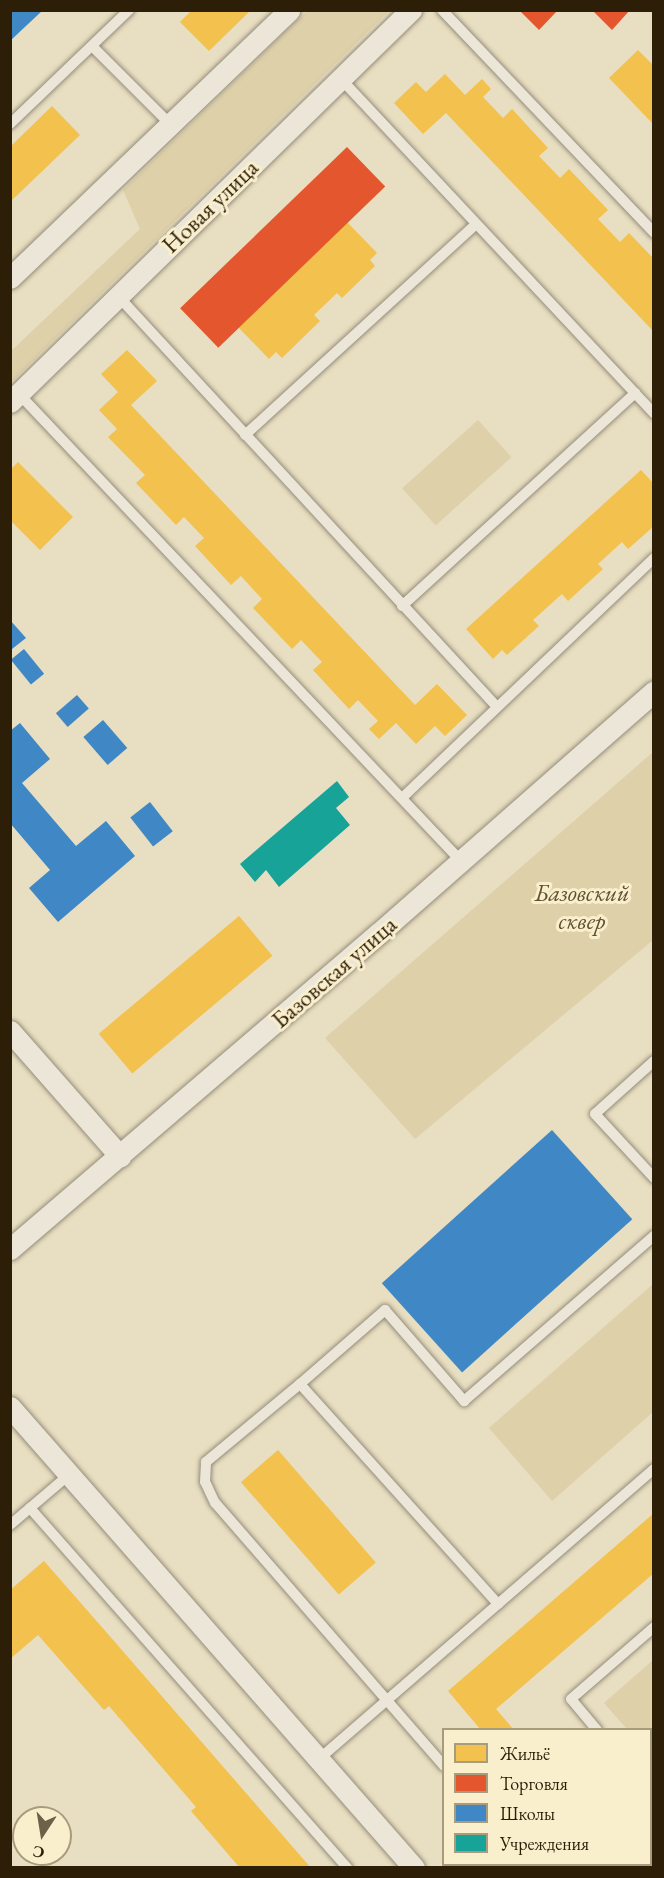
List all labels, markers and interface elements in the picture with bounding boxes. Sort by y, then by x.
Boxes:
street label: Новая улица [156,153,264,259]
park label: Базовский сквер [535,879,629,935]
street label: Базовская улица [266,910,402,1034]
legend [442,1728,652,1866]
text: Жильё [500,1742,550,1765]
text: Торговля [500,1772,568,1795]
text: Школы [500,1802,555,1825]
north arrow [12,1806,72,1866]
text: Учреждения [500,1832,589,1855]
text: С [31,1841,46,1864]

